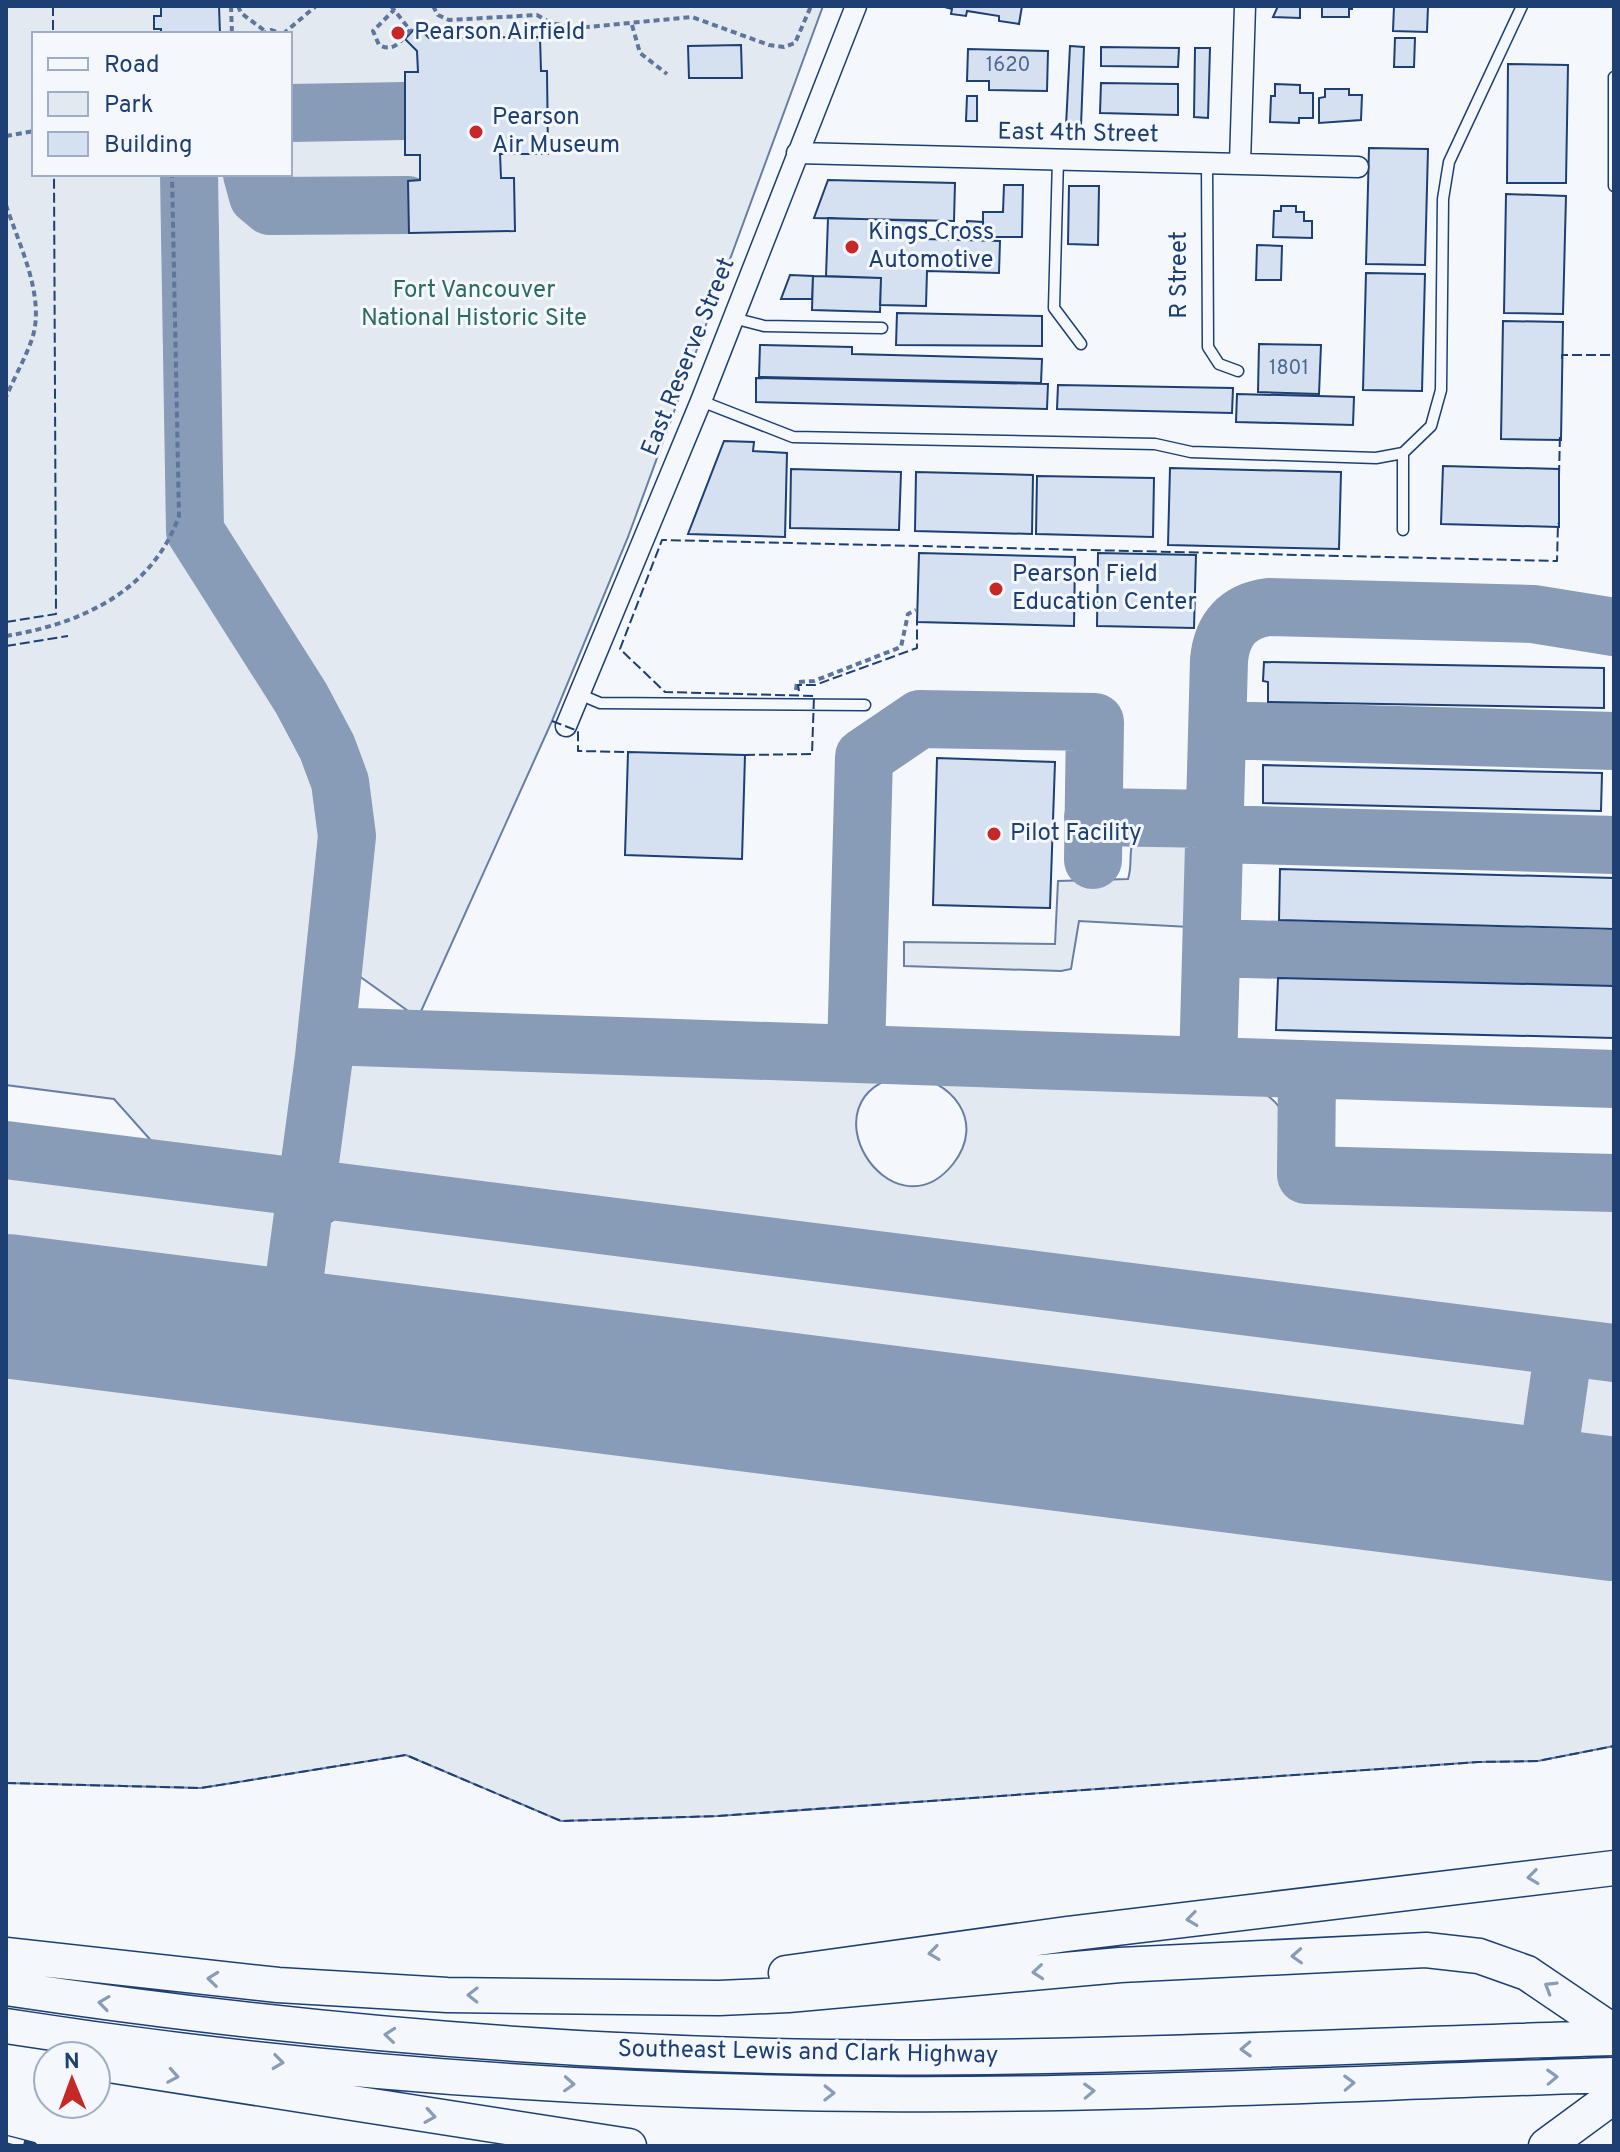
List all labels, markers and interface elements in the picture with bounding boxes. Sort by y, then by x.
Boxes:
place label: Pearson Airfield [414,18,585,48]
marker: Pearson Airfield [389,24,407,42]
legend [32,32,292,176]
text: Road [104,51,160,81]
house number: 1620 [986,53,1030,79]
text: Park [104,91,154,121]
place label: Pearson Air Museum [492,103,620,161]
street label: East 4th Street [997,118,1159,150]
marker: Pearson Air Museum [467,123,485,141]
text: Building [104,131,193,161]
place label: Kings Cross Automotive [868,218,994,276]
street label: R Street [1165,231,1195,319]
marker: Kings Cross Automotive [843,238,861,256]
street label: East Reserve Street [636,253,742,461]
park label: Fort Vancouver National Historic Site [361,276,587,334]
house number: 1801 [1269,356,1309,382]
place label: Pearson Field Education Center [1012,560,1197,618]
marker: Pearson Field Education Center [987,580,1005,598]
place label: Pilot Facility [1010,819,1142,849]
marker: Pilot Facility [985,825,1003,843]
one-way arrow [1527,1869,1540,1886]
one-way arrow [1185,1910,1198,1927]
one-way arrow [927,1944,940,1961]
one-way arrow [1290,1947,1303,1964]
one-way arrow [1031,1963,1044,1980]
one-way arrow [207,1971,220,1988]
one-way arrow [1544,1981,1559,1997]
one-way arrow [466,1986,479,2004]
one-way arrow [97,1995,111,2012]
one-way arrow [383,2027,396,2044]
street label: Southeast Lewis and Clark Highway [617,2035,999,2071]
north arrow [32,2040,112,2120]
one-way arrow [1239,2040,1252,2057]
text: N [64,2049,80,2076]
one-way arrow [271,2053,284,2070]
one-way arrow [166,2067,180,2084]
one-way arrow [1546,2068,1559,2086]
one-way arrow [1343,2074,1356,2092]
one-way arrow [563,2076,576,2093]
one-way arrow [1083,2082,1096,2100]
one-way arrow [823,2085,836,2102]
one-way arrow [423,2107,437,2124]

